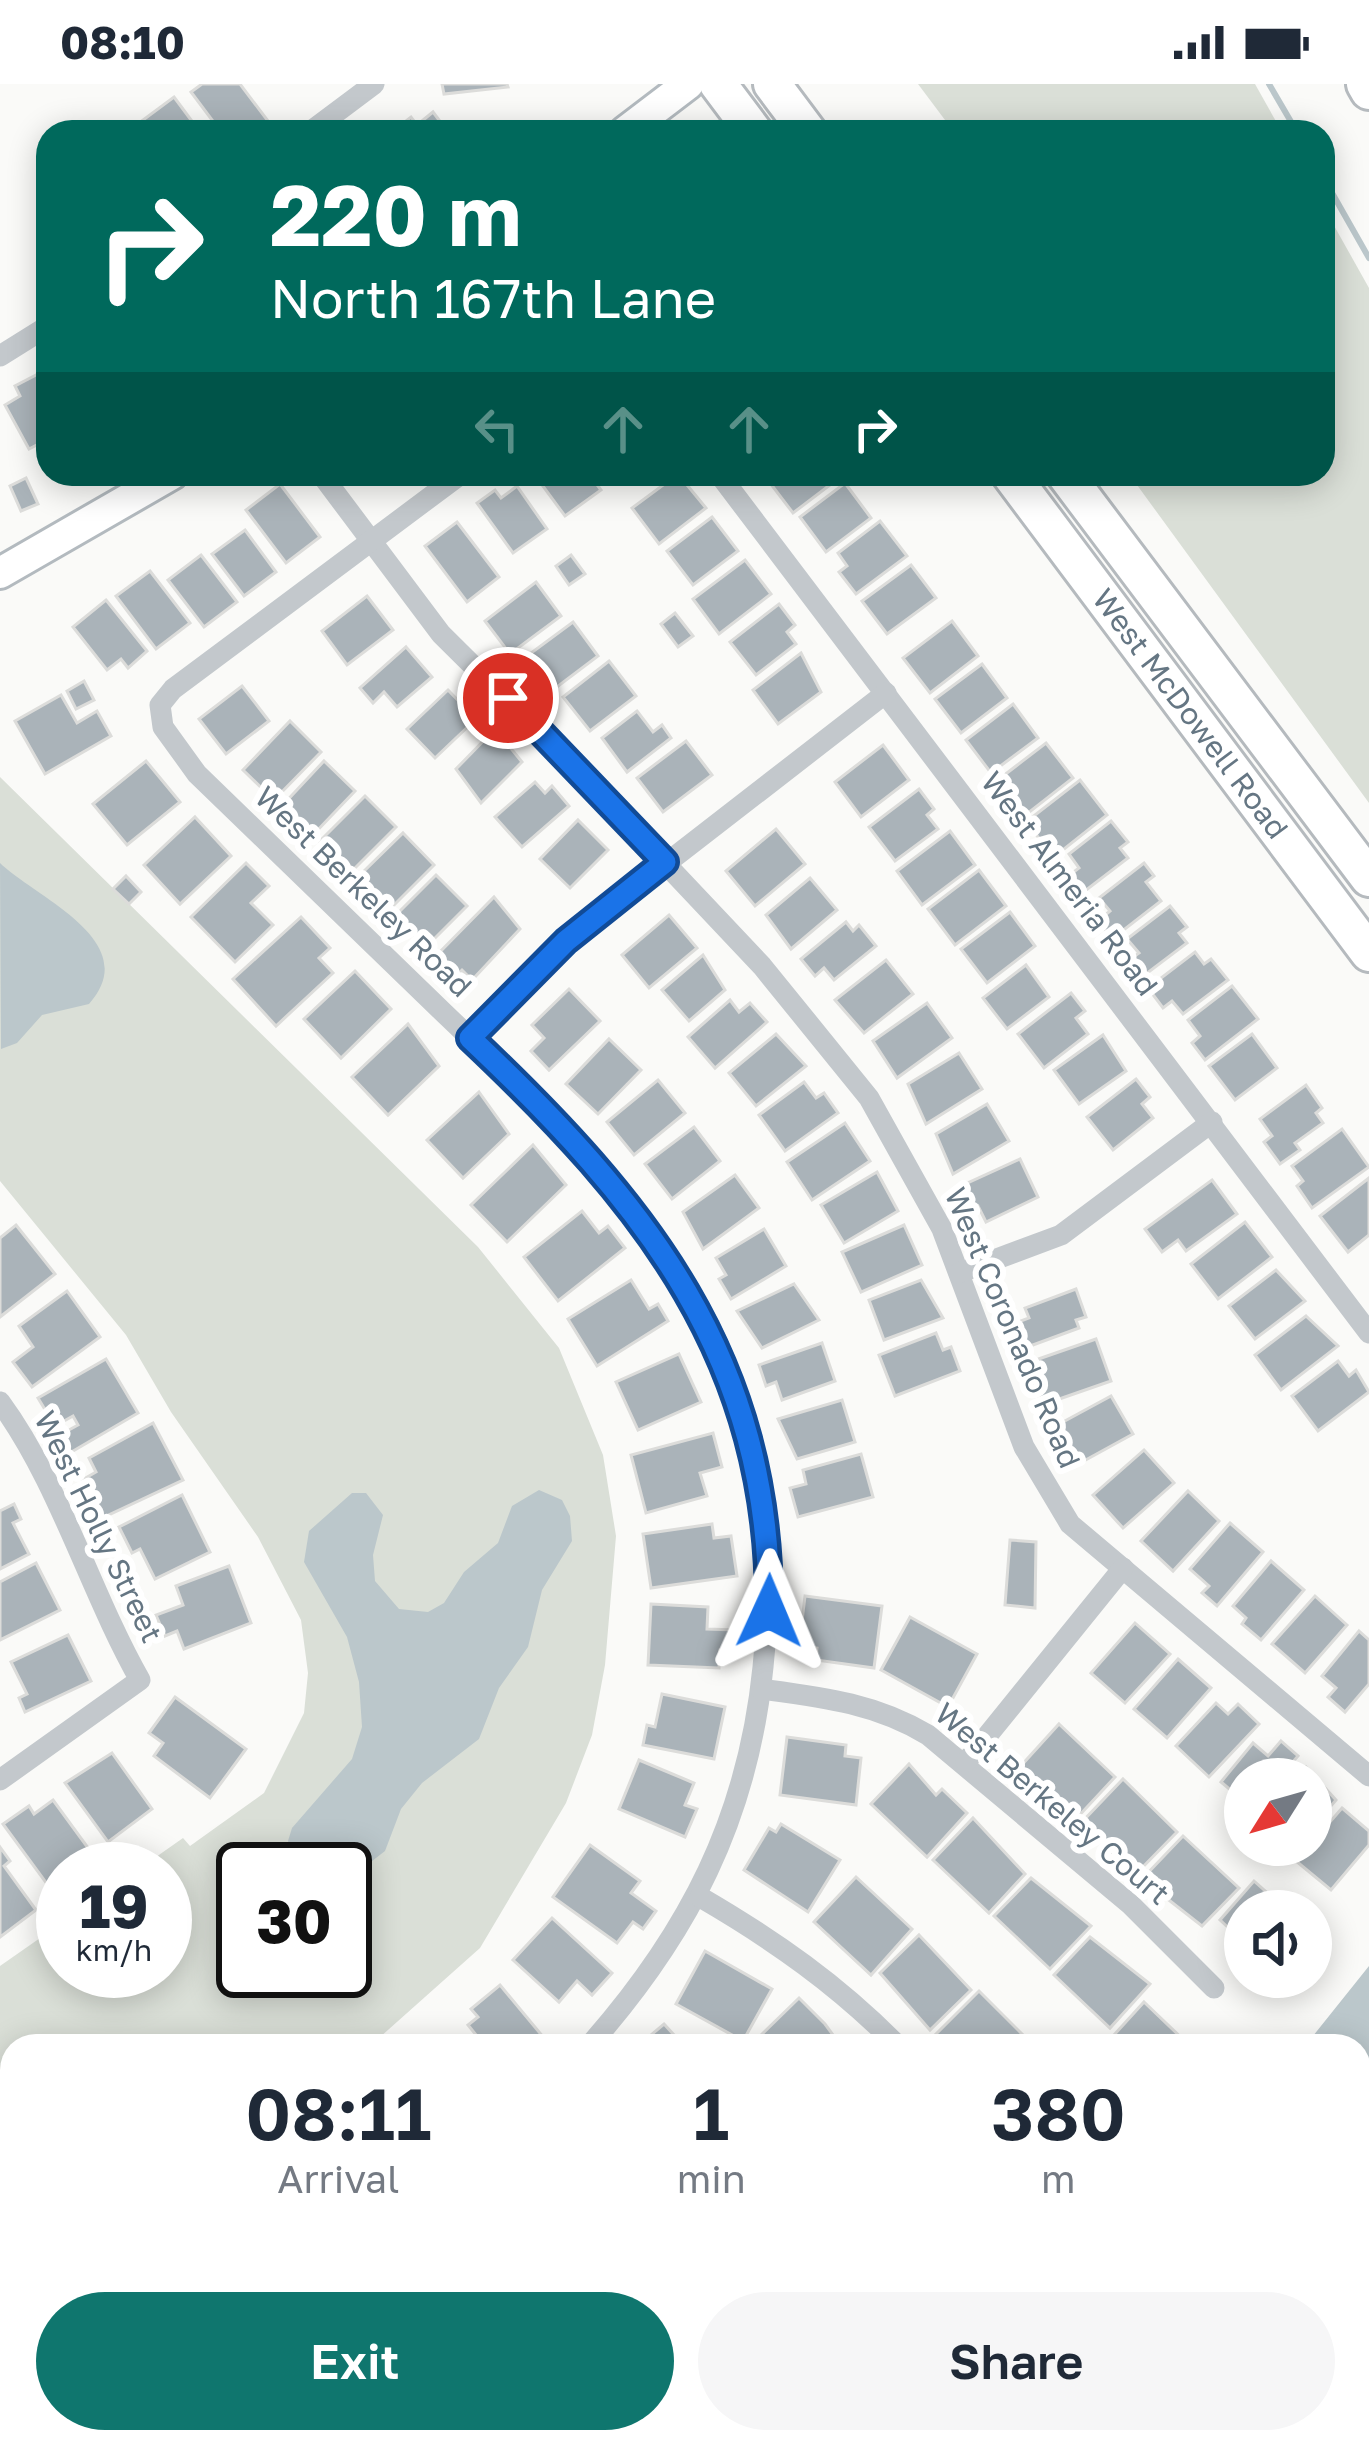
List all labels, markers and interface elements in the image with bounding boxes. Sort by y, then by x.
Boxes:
text: 08:10 [60,15,185,69]
text: 220 m [270,164,522,264]
icon: right [72,168,228,324]
text: North 167th Lane [270,265,716,330]
icon: left [464,396,530,462]
icon: ahead [590,396,656,462]
icon: ahead [716,396,782,462]
icon: right [842,396,908,462]
street label: West McDowell Road [1085,581,1296,845]
pin [457,647,559,749]
icon: arrive [475,665,541,731]
street label: West Almeria Road [974,764,1166,1003]
street label: West Berkeley Road [248,779,480,1004]
street label: West Coronado Road [938,1182,1088,1473]
street label: West Holly Street [27,1405,171,1648]
position arrow [706,1548,832,1674]
street label: West Berkeley Court [928,1695,1177,1912]
north arrow [1224,1758,1332,1866]
map controls [1224,1758,1332,1998]
speed limit sign: 30 [216,1842,372,1998]
text: 19 [79,1869,148,1941]
button: sound [1224,1890,1332,1998]
text: km/h [76,1932,152,1968]
text: 08:11 [245,2069,431,2156]
text: 1 [693,2069,729,2156]
text: 380 [991,2069,1126,2156]
text: Arrival [277,2155,399,2202]
text: min [677,2155,746,2202]
text: m [1041,2155,1076,2202]
button: Exit [36,2292,674,2430]
button: Share [698,2292,1335,2430]

